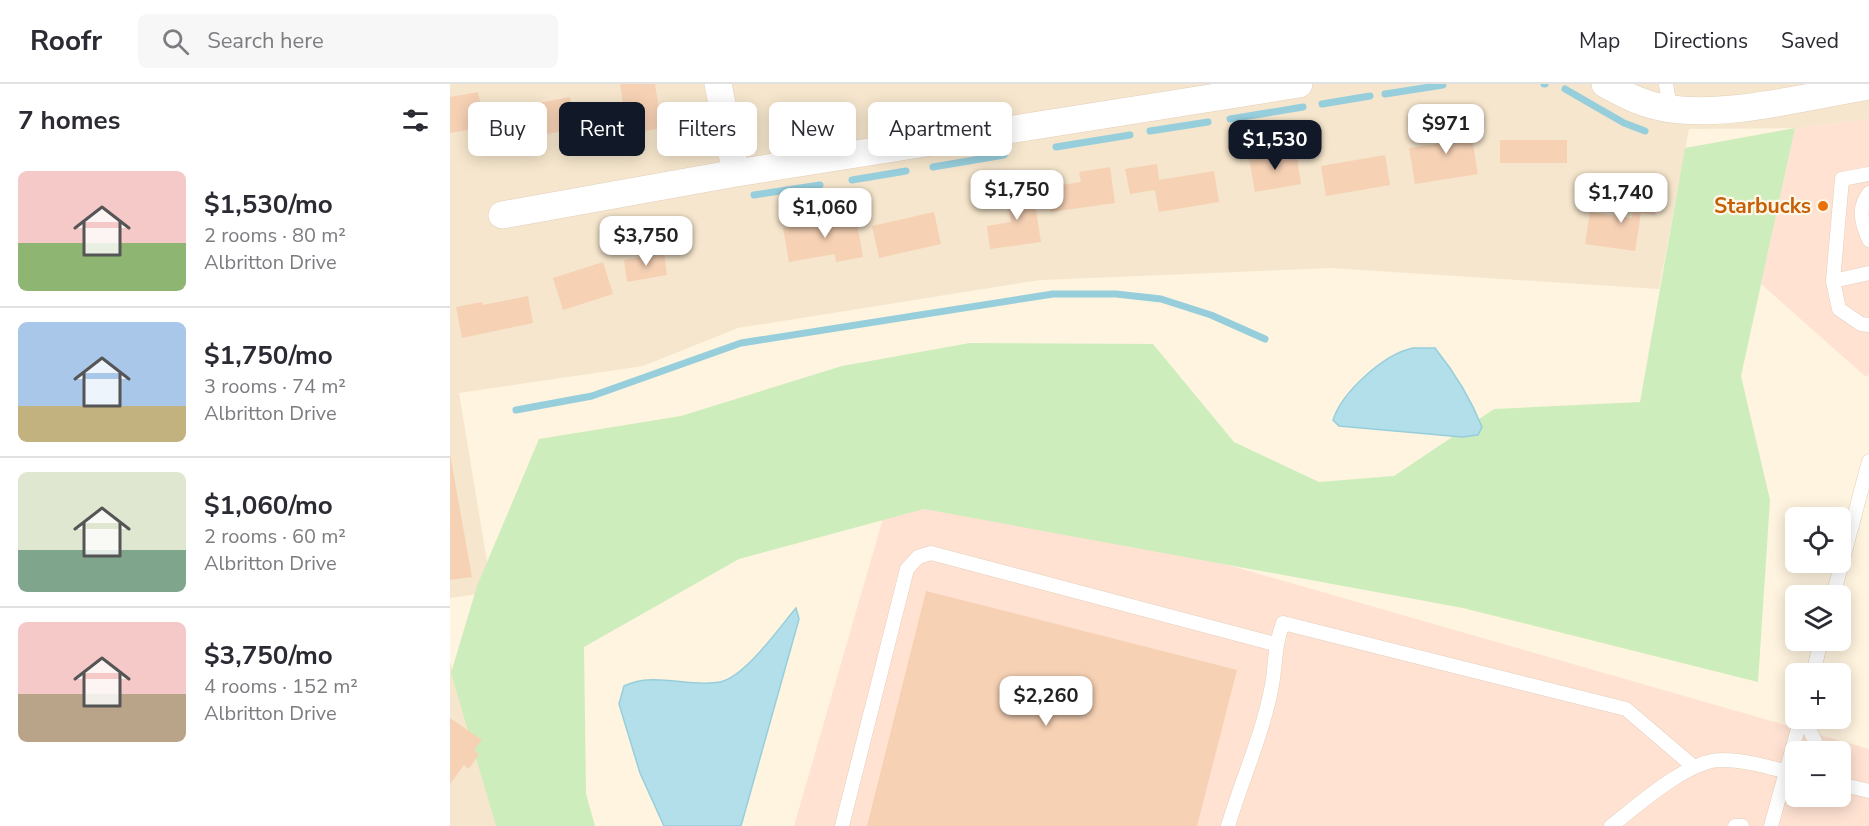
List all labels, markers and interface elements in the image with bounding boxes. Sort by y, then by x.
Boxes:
search box [138,14,558,68]
text: Roofr [30,22,102,60]
icon: search [159,25,192,58]
text: Search here [207,26,324,56]
text: Map [1579,27,1620,55]
text: Directions [1653,27,1748,55]
text: Saved [1781,27,1839,55]
chip: Buy [468,102,547,156]
chip: Rent [559,102,645,156]
chip: Filters [657,102,757,156]
chip: New [769,102,856,156]
chip: Apartment [868,102,1012,156]
text: 7 homes [18,103,120,138]
icon: filters [399,104,432,137]
pin: $971 [1410,104,1482,155]
text: $971 [1422,110,1470,137]
pin: $1,530 [1226,120,1324,171]
text: $1,530 [1243,126,1307,153]
pin: $1,750 [968,170,1066,221]
pin: $1,740 [1572,173,1670,224]
text: $1,750 [985,176,1049,203]
text: $1,740 [1589,179,1653,206]
text: $1,530/mo [204,187,333,222]
pin: $1,060 [776,188,874,239]
place label: Starbucks [1714,192,1811,220]
text: $1,060 [793,194,857,221]
icon: home [66,195,138,267]
marker: Starbucks [1816,199,1830,213]
pin: $3,750 [597,216,695,267]
text: 2 rooms · 80 m² [204,222,346,249]
text: $3,750 [614,222,678,249]
text: Albritton Drive [204,249,337,276]
text: $1,750/mo [204,338,333,373]
icon: home [66,346,138,418]
text: 3 rooms · 74 m² [204,373,346,400]
text: Albritton Drive [204,400,337,427]
text: $1,060/mo [204,488,333,523]
icon: home [66,496,138,568]
map controls [1785,507,1851,807]
button: locate [1785,507,1851,573]
text: 2 rooms · 60 m² [204,523,346,550]
text: Albritton Drive [204,550,337,577]
button: layers [1785,585,1851,651]
text: $3,750/mo [204,638,333,673]
icon: home [66,646,138,718]
button: + [1785,663,1851,729]
text: 4 rooms · 152 m² [204,673,358,700]
pin: $2,260 [997,676,1095,727]
text: $2,260 [1014,682,1078,709]
text: Albritton Drive [204,700,337,727]
button: − [1785,741,1851,807]

